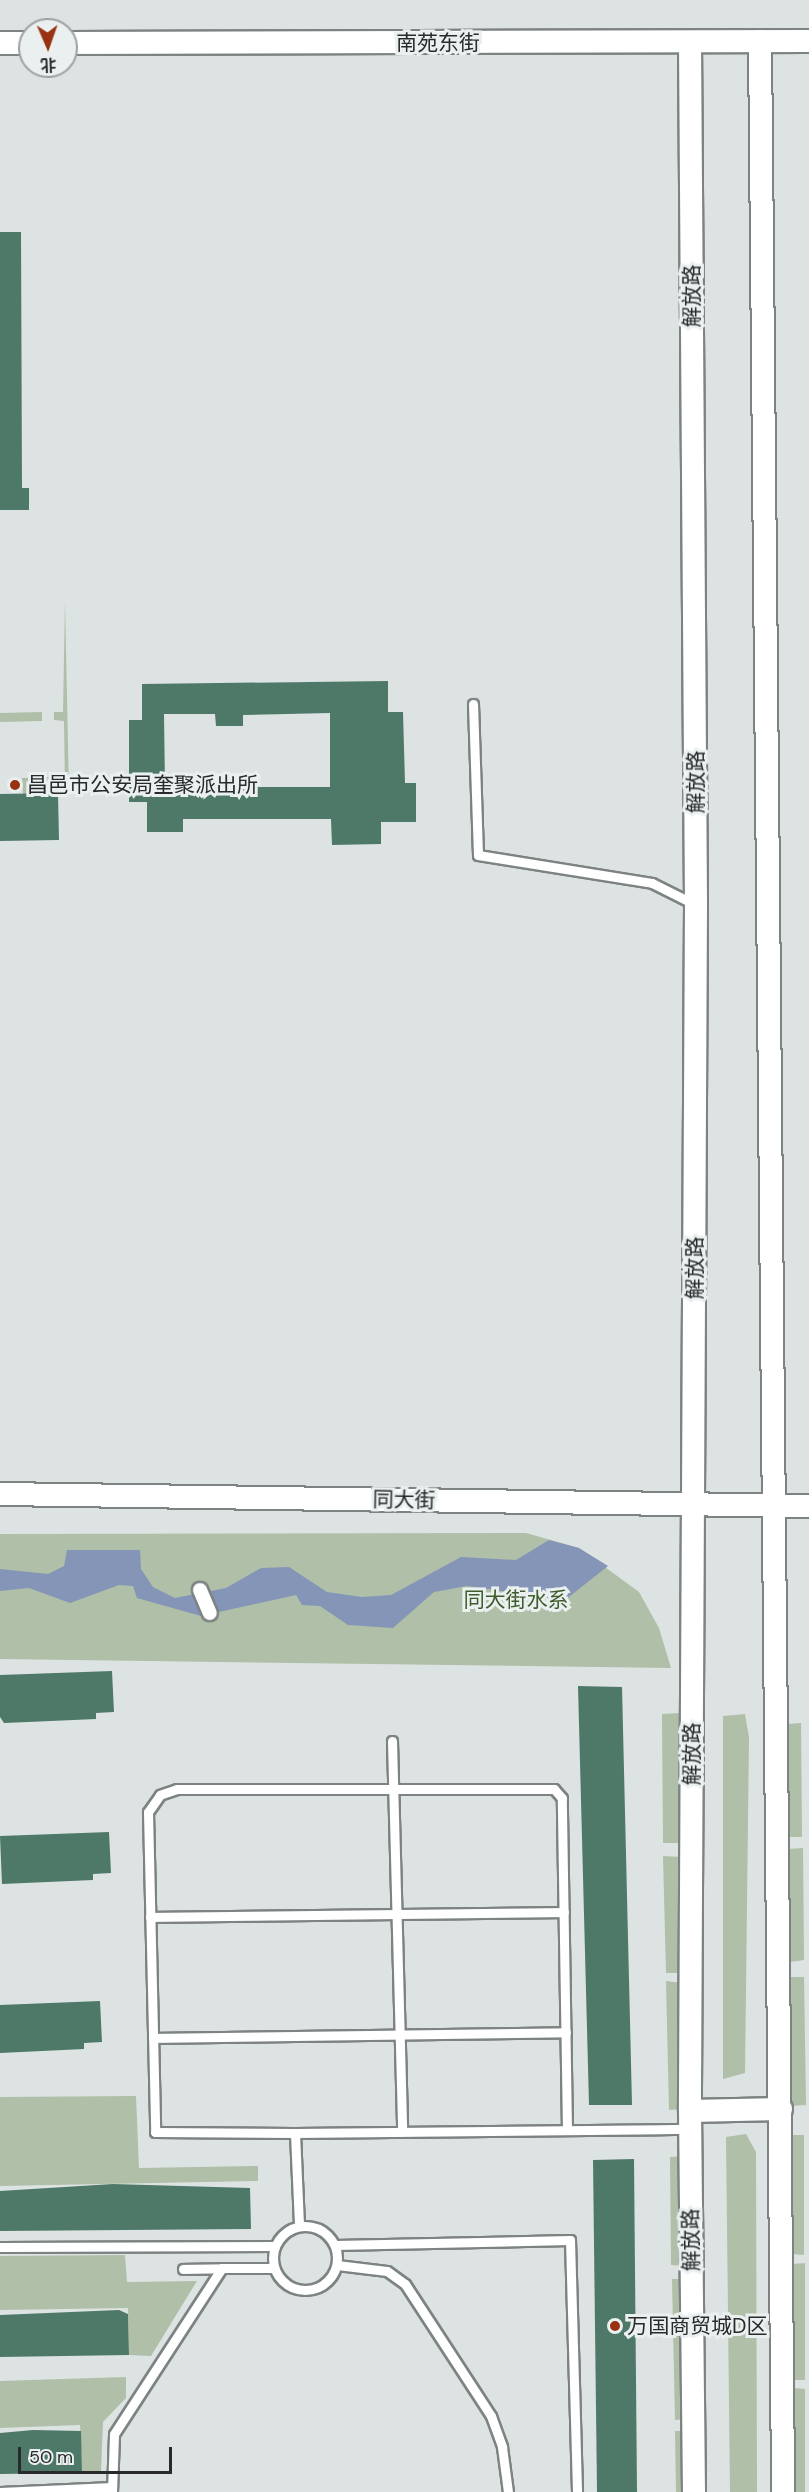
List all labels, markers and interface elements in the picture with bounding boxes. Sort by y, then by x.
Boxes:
north arrow [18,18,78,78]
street label: 南苑东街 [396,30,480,56]
text: 北 [40,54,57,75]
street label: 解放路 [679,265,705,327]
street label: 解放路 [683,751,709,813]
place label: 昌邑市公安局奎聚派出所 [27,772,258,798]
marker: 昌邑市公安局奎聚派出所 [8,778,22,792]
street label: 解放路 [682,1237,708,1299]
street label: 同大街 [372,1487,436,1513]
park label: 同大街水系 [464,1587,568,1613]
street label: 解放路 [679,1723,705,1785]
street label: 解放路 [678,2208,704,2272]
place label: 万国商贸城D区 [627,2313,767,2339]
marker: 万国商贸城D区 [608,2319,622,2333]
scale bar [21,2435,176,2473]
text: 50 m [29,2445,73,2469]

